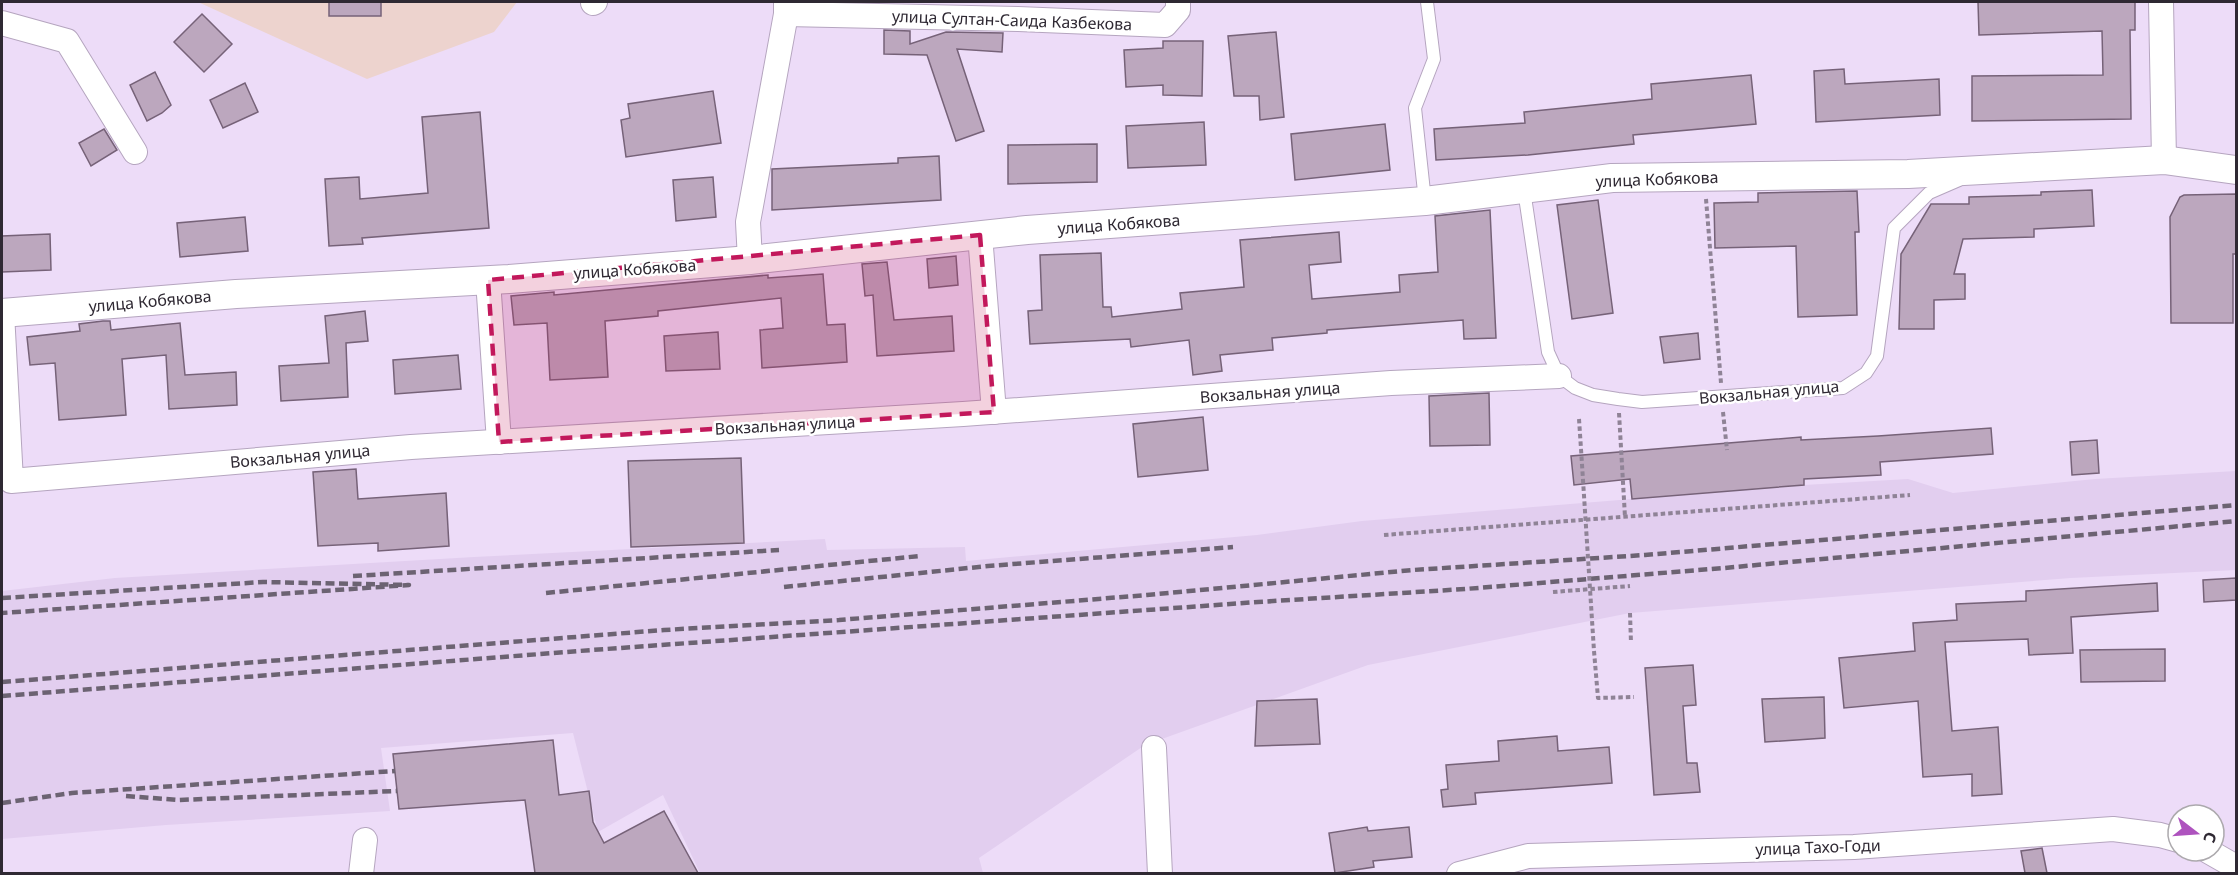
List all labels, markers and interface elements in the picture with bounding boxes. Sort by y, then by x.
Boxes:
street label: улица Султан-Саида Казбекова [892,5,1132,35]
street label: улица Кобякова [1595,166,1719,192]
street label: улица Кобякова [1057,209,1181,239]
street label: улица Кобякова [573,254,697,284]
street label: улица Кобякова [88,285,212,317]
street label: Вокзальная улица [1698,375,1840,409]
street label: Вокзальная улица [1199,376,1341,408]
street label: Вокзальная улица [714,410,856,440]
street label: Вокзальная улица [229,439,371,473]
north arrow [2166,803,2226,863]
text: С [2198,829,2222,846]
street label: улица Тахо-Годи [1755,834,1881,860]

